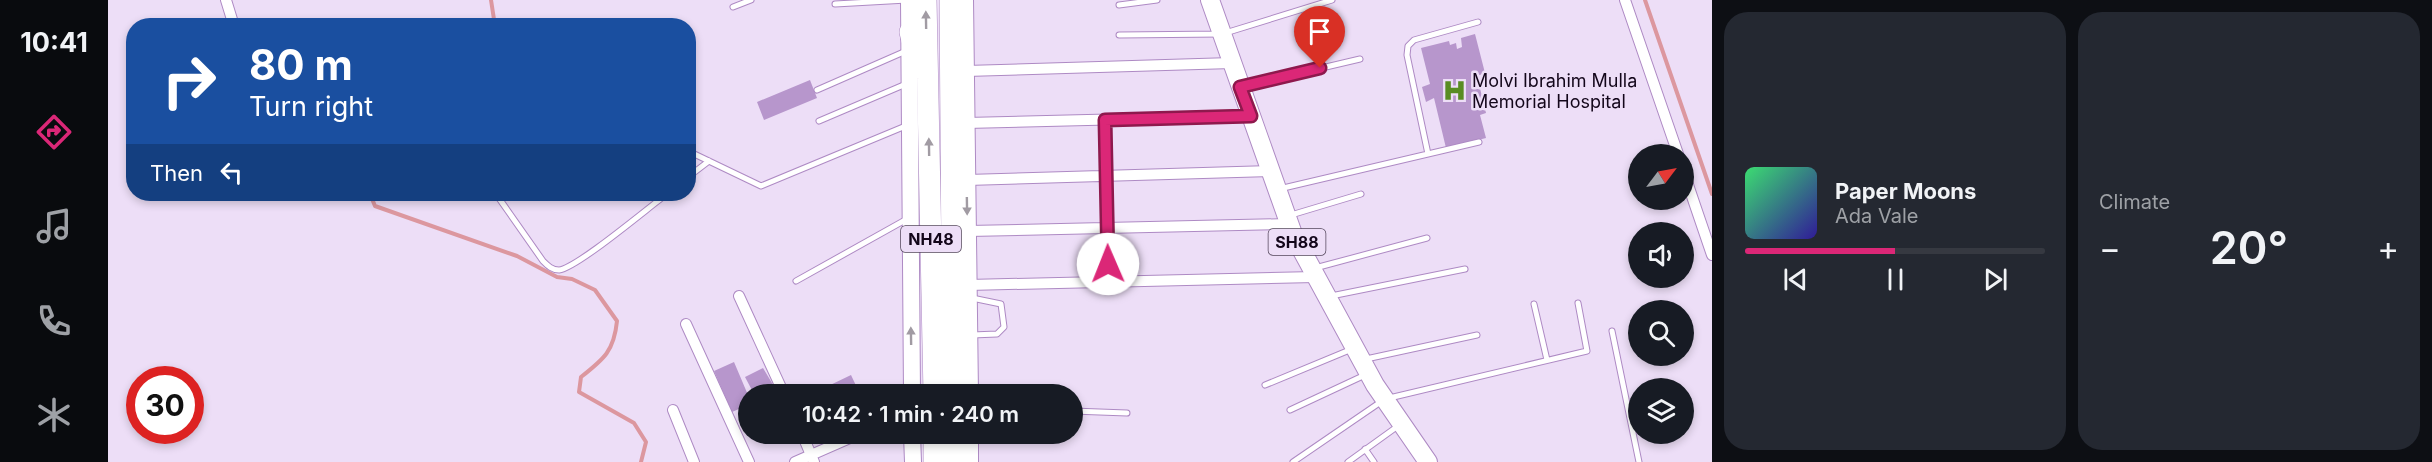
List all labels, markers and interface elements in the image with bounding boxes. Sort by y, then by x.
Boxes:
pin [1294,6,1345,68]
one-way arrow [921,11,931,30]
icon: arrive [1303,15,1336,48]
text: 10:41 [20,26,88,59]
text: 80 m [249,39,353,90]
icon: right [150,42,228,120]
place label: Molvi Ibrahim Mulla Memorial Hospital [1472,70,1637,112]
hospital icon: Molvi Ibrahim Mulla Memorial Hospital [1441,77,1467,103]
text: Turn right [249,90,373,123]
icon: directions [33,111,75,153]
one-way arrow [924,138,933,157]
north arrow [1628,144,1694,210]
map controls [1628,144,1694,444]
icon: left [215,156,248,189]
text: Then [150,160,203,186]
text: Paper Moons [1835,178,1976,204]
text: Climate [2099,190,2170,214]
one-way arrow [962,197,972,216]
text: Ada Vale [1835,204,1918,228]
icon: music [33,205,75,247]
text: 20° [2210,220,2288,275]
button: sound [1628,222,1694,288]
road number: NH48 [901,226,961,252]
text: − [2099,228,2121,268]
text: + [2377,228,2399,268]
road number: SH88 [1268,229,1326,255]
position arrow [1076,232,1140,296]
icon: previous [1779,263,1812,296]
icon: pause [1879,263,1912,296]
icon: next [1979,263,2012,296]
icon: phone [33,300,75,342]
button: search [1628,300,1694,366]
one-way arrow [906,327,915,346]
speed limit sign: 30 [126,366,204,444]
button: layers [1628,378,1694,444]
icon: climate [33,394,75,436]
text: 10:42 · 1 min · 240 m [802,401,1019,427]

